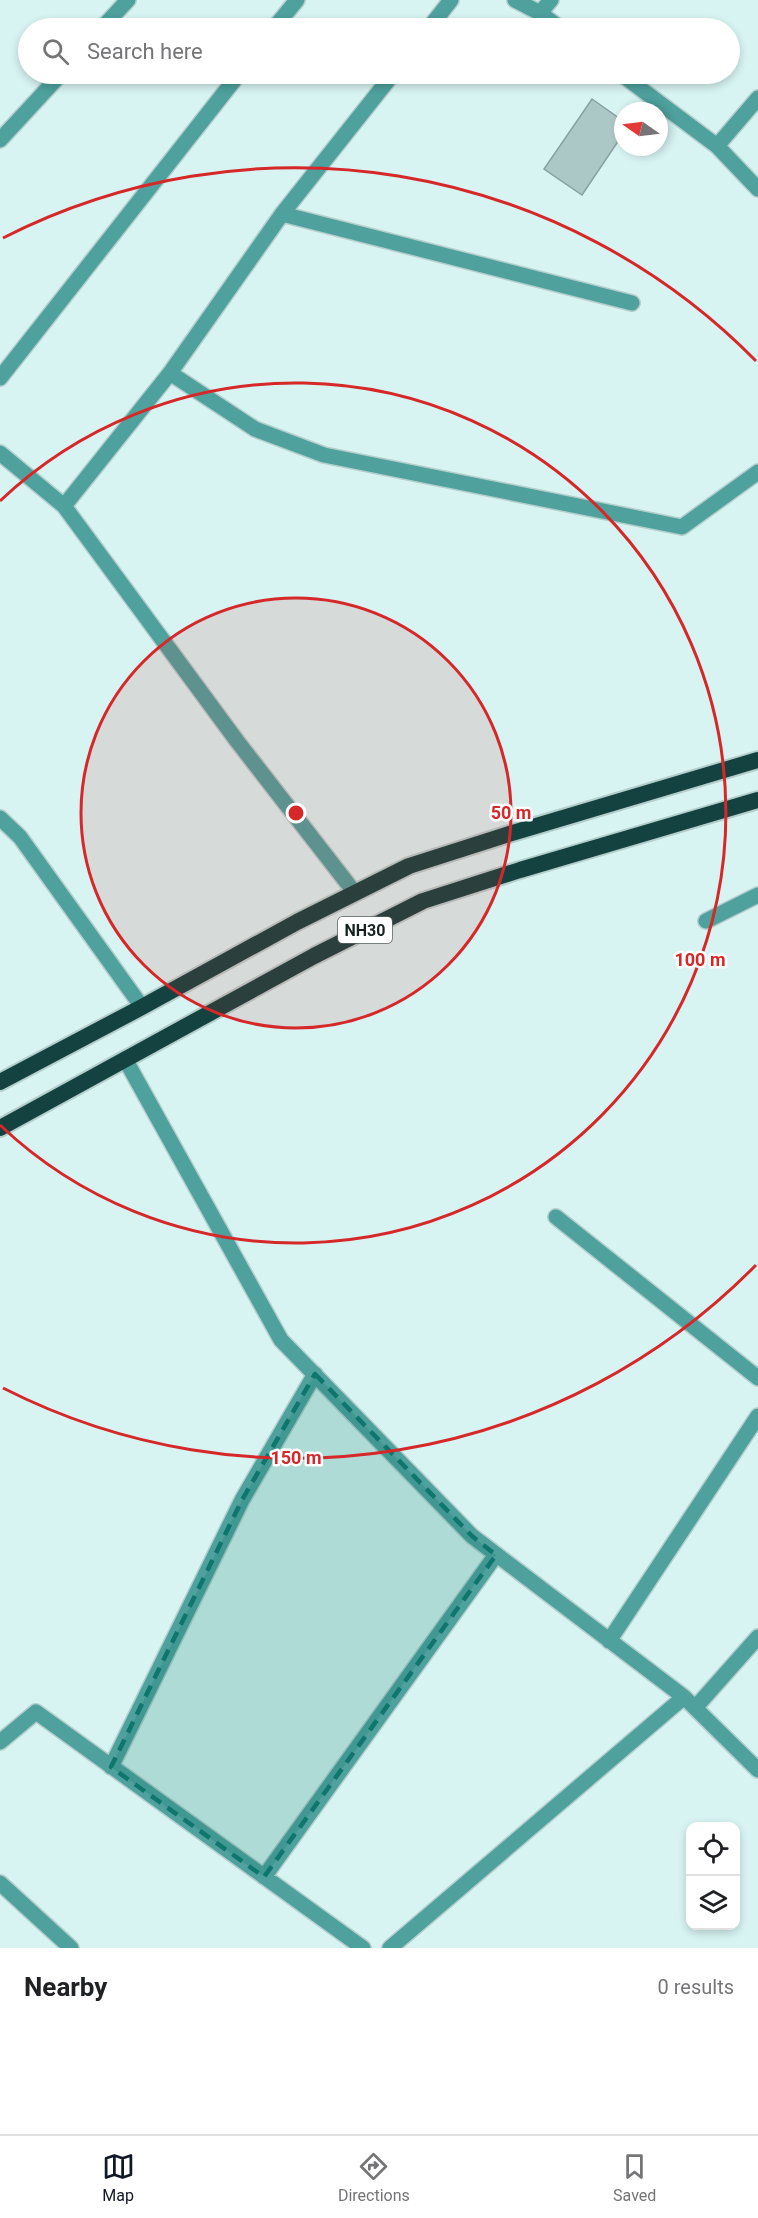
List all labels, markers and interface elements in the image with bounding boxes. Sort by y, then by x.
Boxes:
search box [18,18,740,84]
icon: search [39,35,72,68]
text: Search here [87,39,203,64]
north arrow [614,102,668,156]
text: 50 m [491,802,531,823]
centre of rings [286,803,306,823]
road number: NH30 [338,917,392,943]
text: 100 m [674,949,726,970]
text: 150 m [270,1447,322,1468]
map controls [686,1822,740,1930]
button: locate [686,1822,740,1876]
button: layers [686,1876,740,1930]
text: Nearby [24,1972,107,2002]
text: 0 results [658,1975,734,1999]
tab: Map [102,2150,135,2205]
tab: Directions [338,2150,410,2205]
tab: Saved [613,2150,656,2205]

